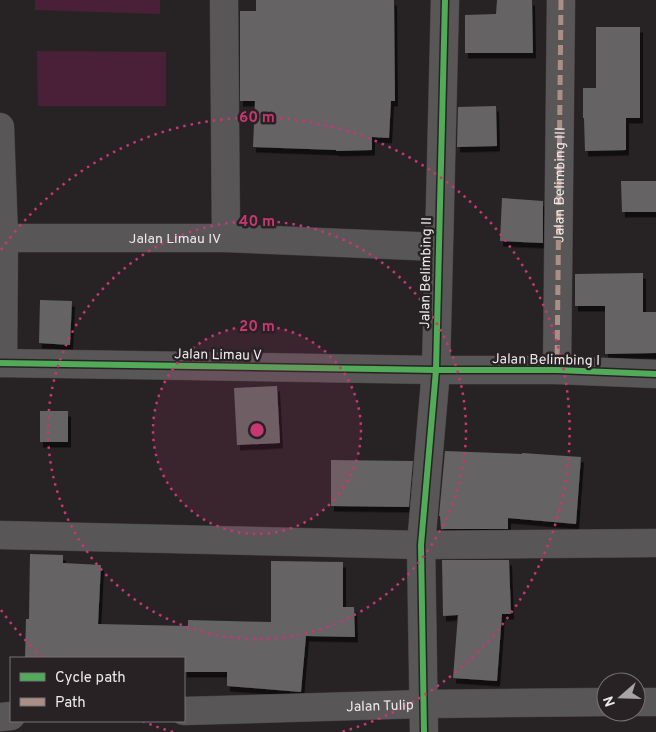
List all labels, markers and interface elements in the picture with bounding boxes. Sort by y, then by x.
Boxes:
text: 60 m [239,109,275,128]
street label: Jalan Belimbing III [551,127,570,243]
text: 40 m [239,213,275,232]
street label: Jalan Belimbing II [417,217,436,329]
street label: Jalan Limau IV [129,231,221,248]
text: 20 m [239,318,275,337]
street label: Jalan Limau V [174,346,262,365]
street label: Jalan Belimbing I [492,351,600,370]
centre of rings [248,421,266,439]
legend [10,657,185,722]
text: Cycle path [55,669,126,688]
north arrow [596,672,646,722]
text: N [600,693,620,709]
text: Path [55,694,86,713]
street label: Jalan Tulip [346,697,414,716]

